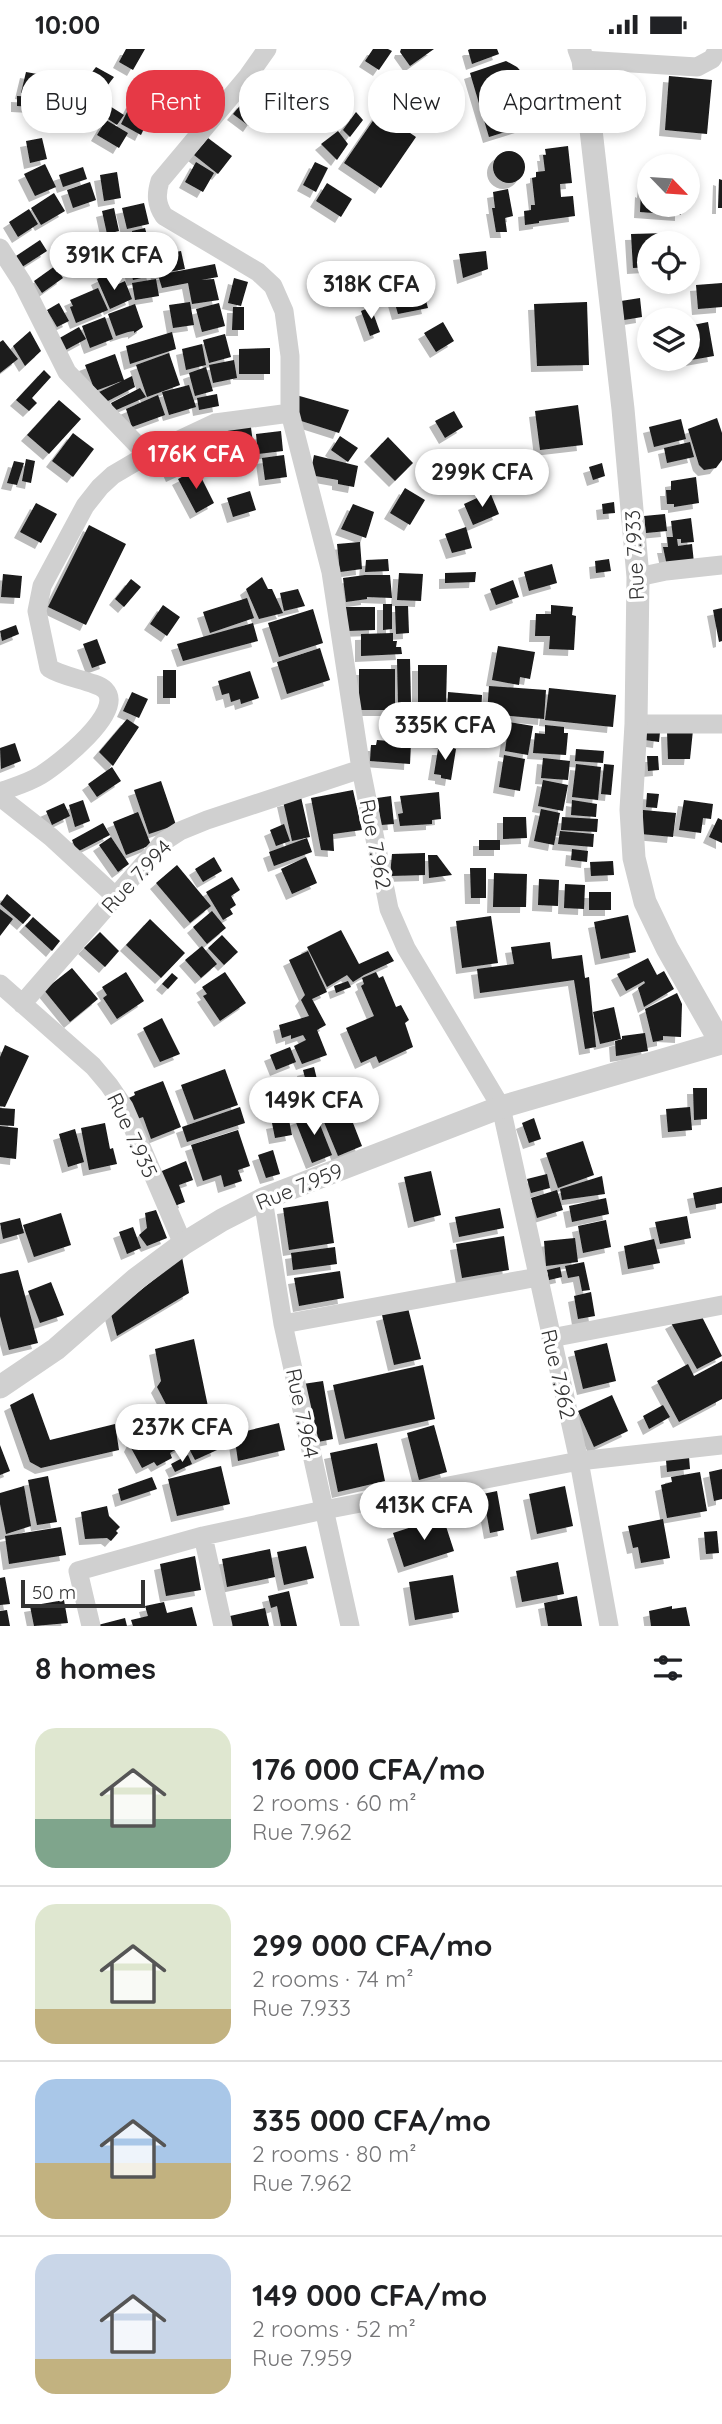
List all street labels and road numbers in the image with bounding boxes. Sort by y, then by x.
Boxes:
street label: Rue 7.933 [619,509,649,601]
street label: Rue 7.962 [355,797,397,891]
street label: Rue 7.994 [95,834,177,918]
street label: Rue 7.935 [102,1088,164,1182]
street label: Rue 7.959 [252,1157,346,1215]
street label: Rue 7.962 [536,1327,582,1421]
street label: Rue 7.964 [281,1366,325,1460]

